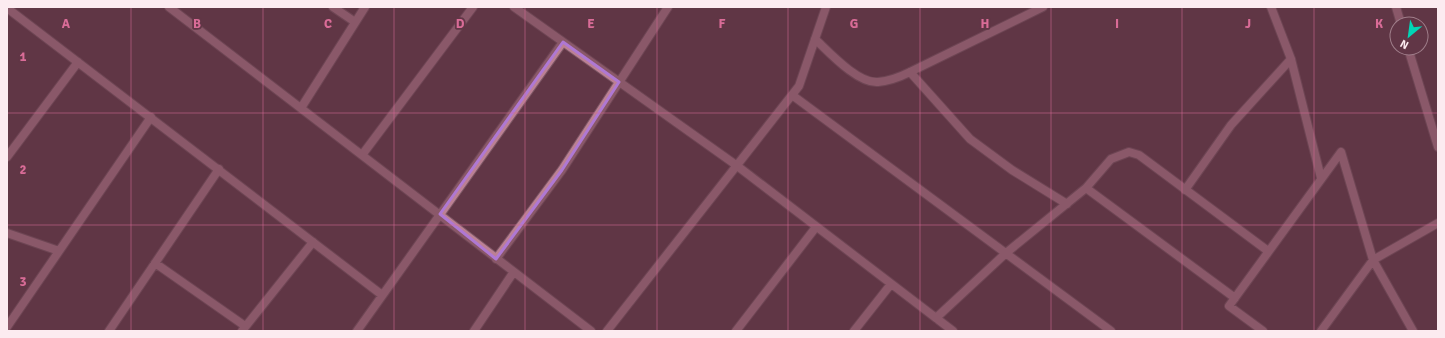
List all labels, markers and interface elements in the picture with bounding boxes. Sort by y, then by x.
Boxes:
text: A [62,16,71,32]
text: B [193,16,201,32]
text: C [324,16,332,32]
text: D [456,16,465,32]
text: E [587,16,595,32]
text: F [719,16,726,32]
text: G [850,16,858,32]
text: H [981,16,989,32]
text: I [1115,16,1119,32]
text: J [1245,16,1251,32]
text: K [1375,16,1383,32]
north arrow [1389,16,1429,56]
text: N [1398,37,1411,52]
text: 1 [19,49,27,65]
text: 2 [19,162,27,178]
text: 3 [19,274,27,290]

